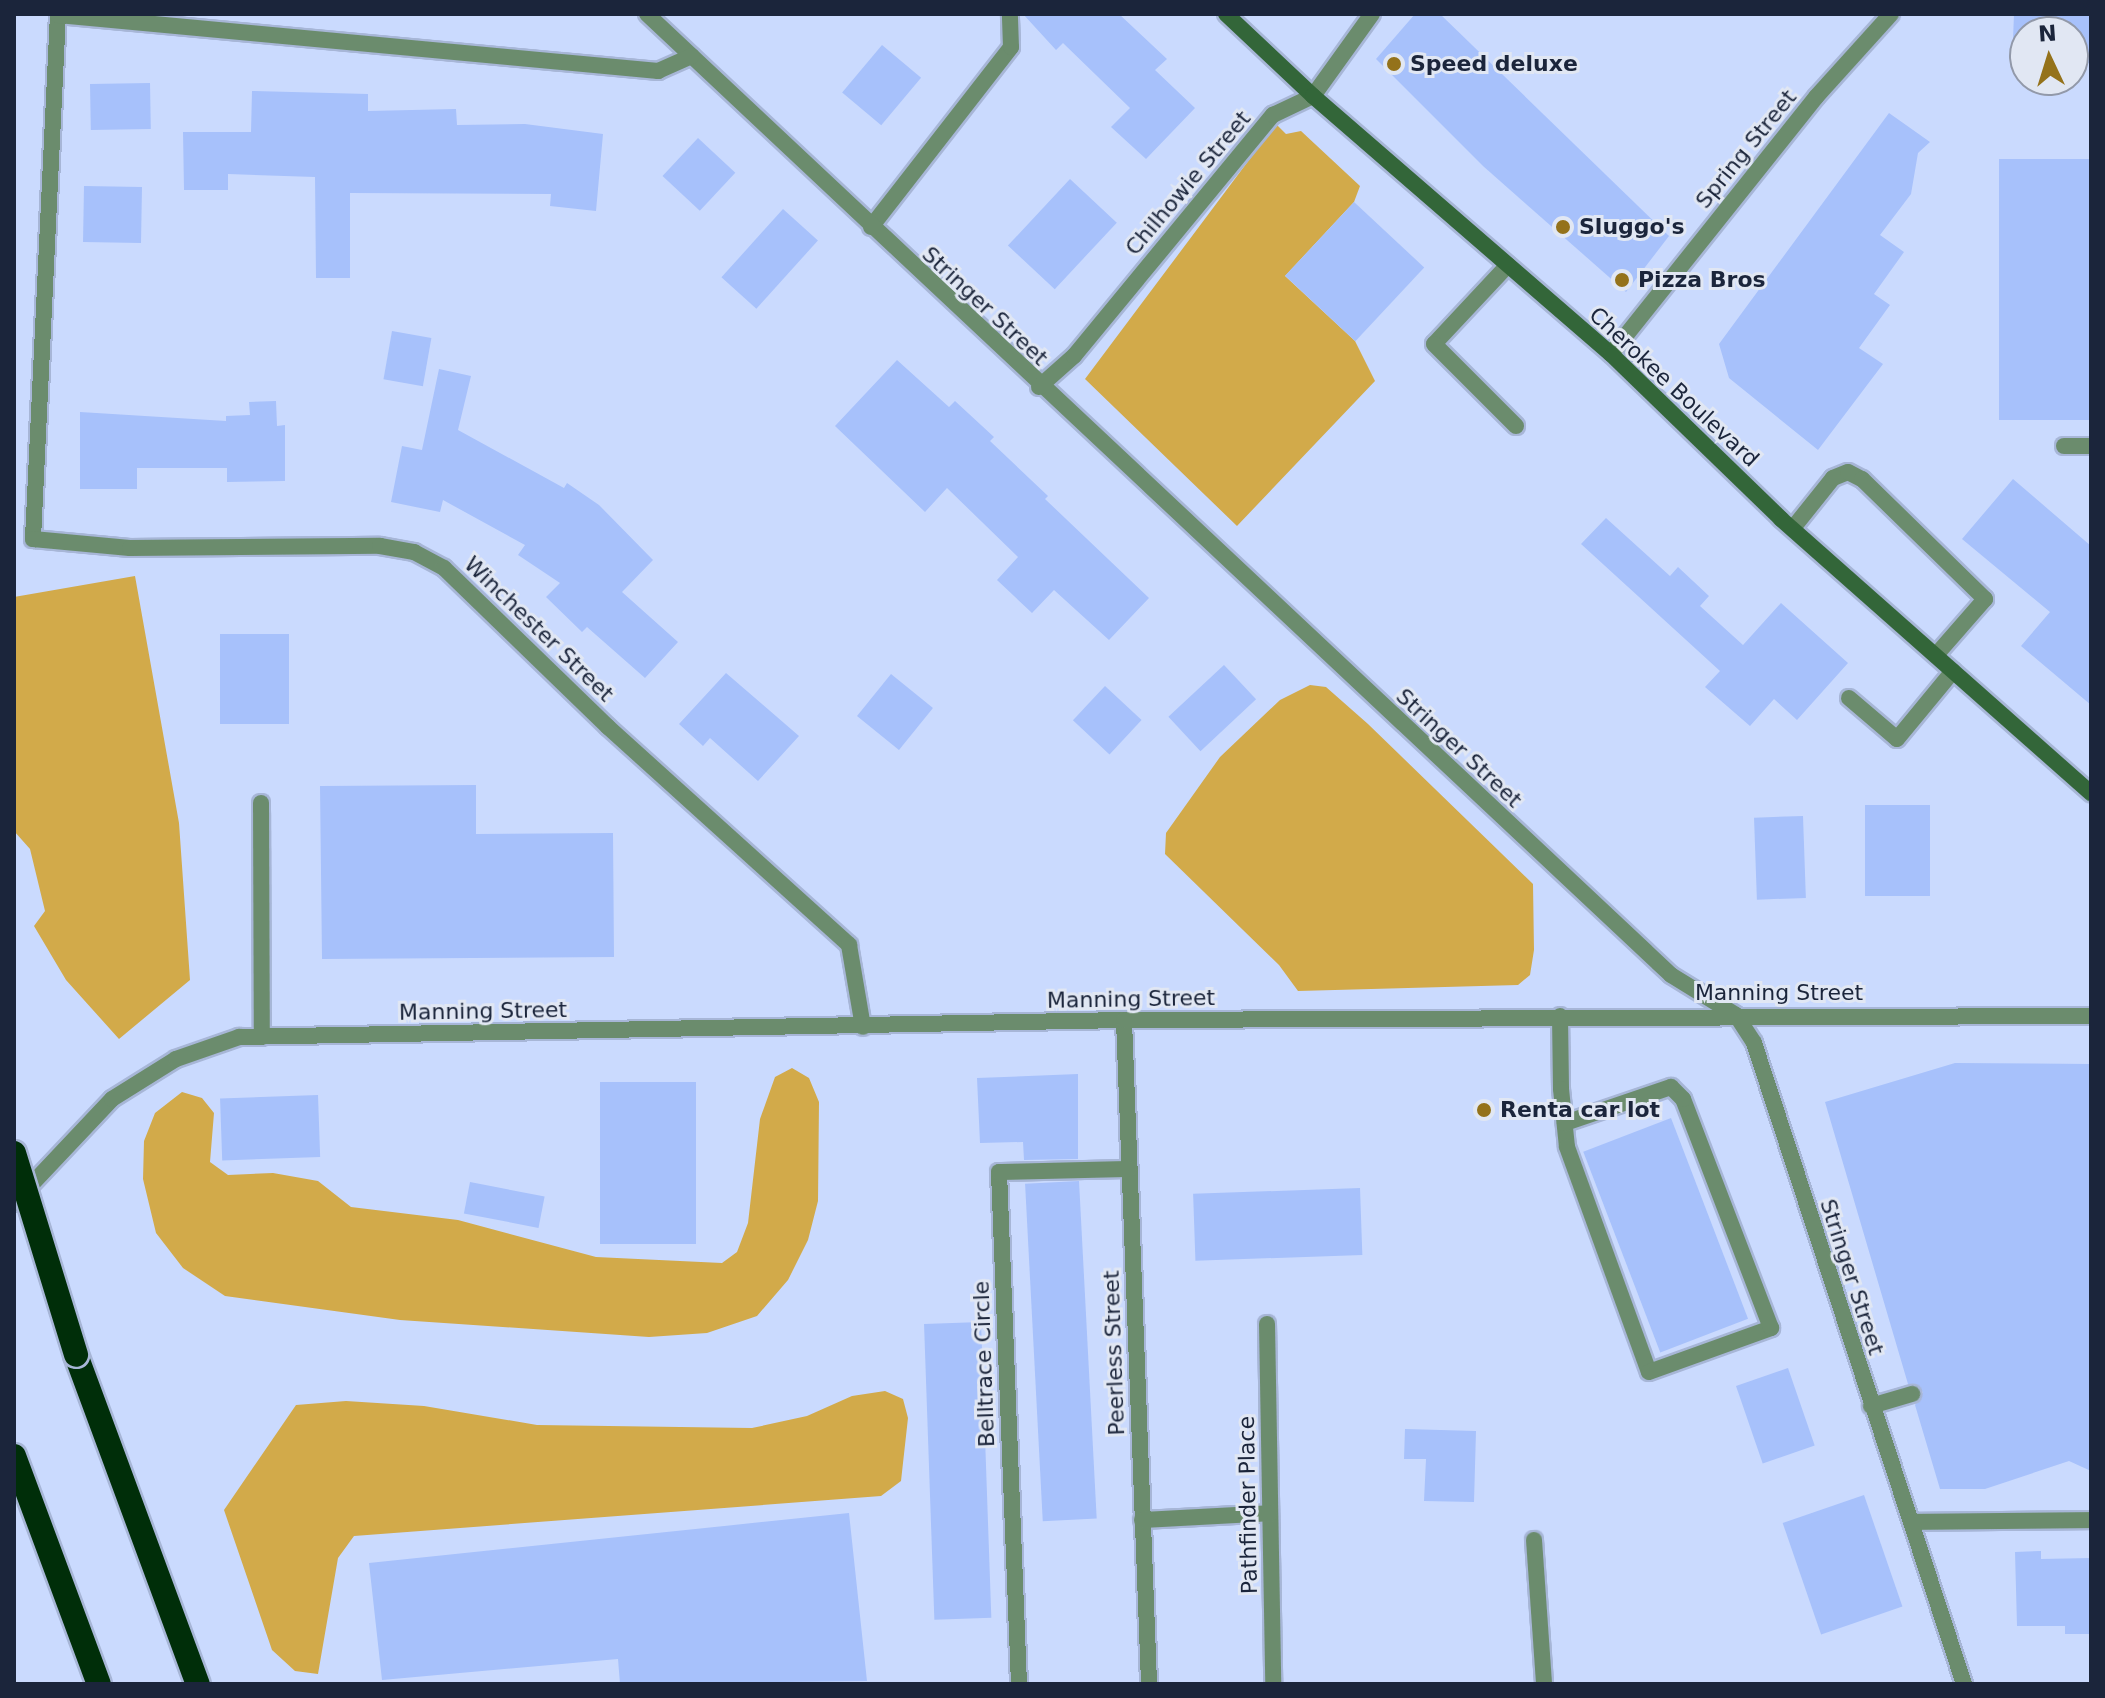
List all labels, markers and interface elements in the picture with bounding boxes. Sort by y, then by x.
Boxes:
north arrow [2009,16,2089,96]
text: N [2037,20,2057,47]
place label: Speed deluxe [1410,51,1578,77]
marker: Speed deluxe [1385,55,1403,73]
street label: Spring Street [1690,84,1802,214]
street label: Chilhowie Street [1120,105,1256,261]
place label: Sluggo's [1579,214,1684,240]
marker: Sluggo's [1554,218,1572,236]
street label: Stringer Street [917,241,1053,371]
place label: Pizza Bros [1638,267,1766,293]
marker: Pizza Bros [1613,271,1631,289]
street label: Cherokee Boulevard [1584,302,1764,472]
street label: Winchester Street [459,551,619,707]
street label: Stringer Street [1391,683,1527,813]
street label: Manning Street [1695,980,1863,1006]
street label: Manning Street [1047,984,1215,1014]
street label: Manning Street [399,996,567,1026]
place label: Renta car lot [1500,1097,1660,1123]
marker: Renta car lot [1475,1101,1493,1119]
street label: Stringer Street [1814,1196,1890,1358]
street label: Peerless Street [1098,1270,1130,1436]
street label: Belltrace Circle [968,1280,1000,1448]
street label: Pathfinder Place [1233,1416,1263,1594]

